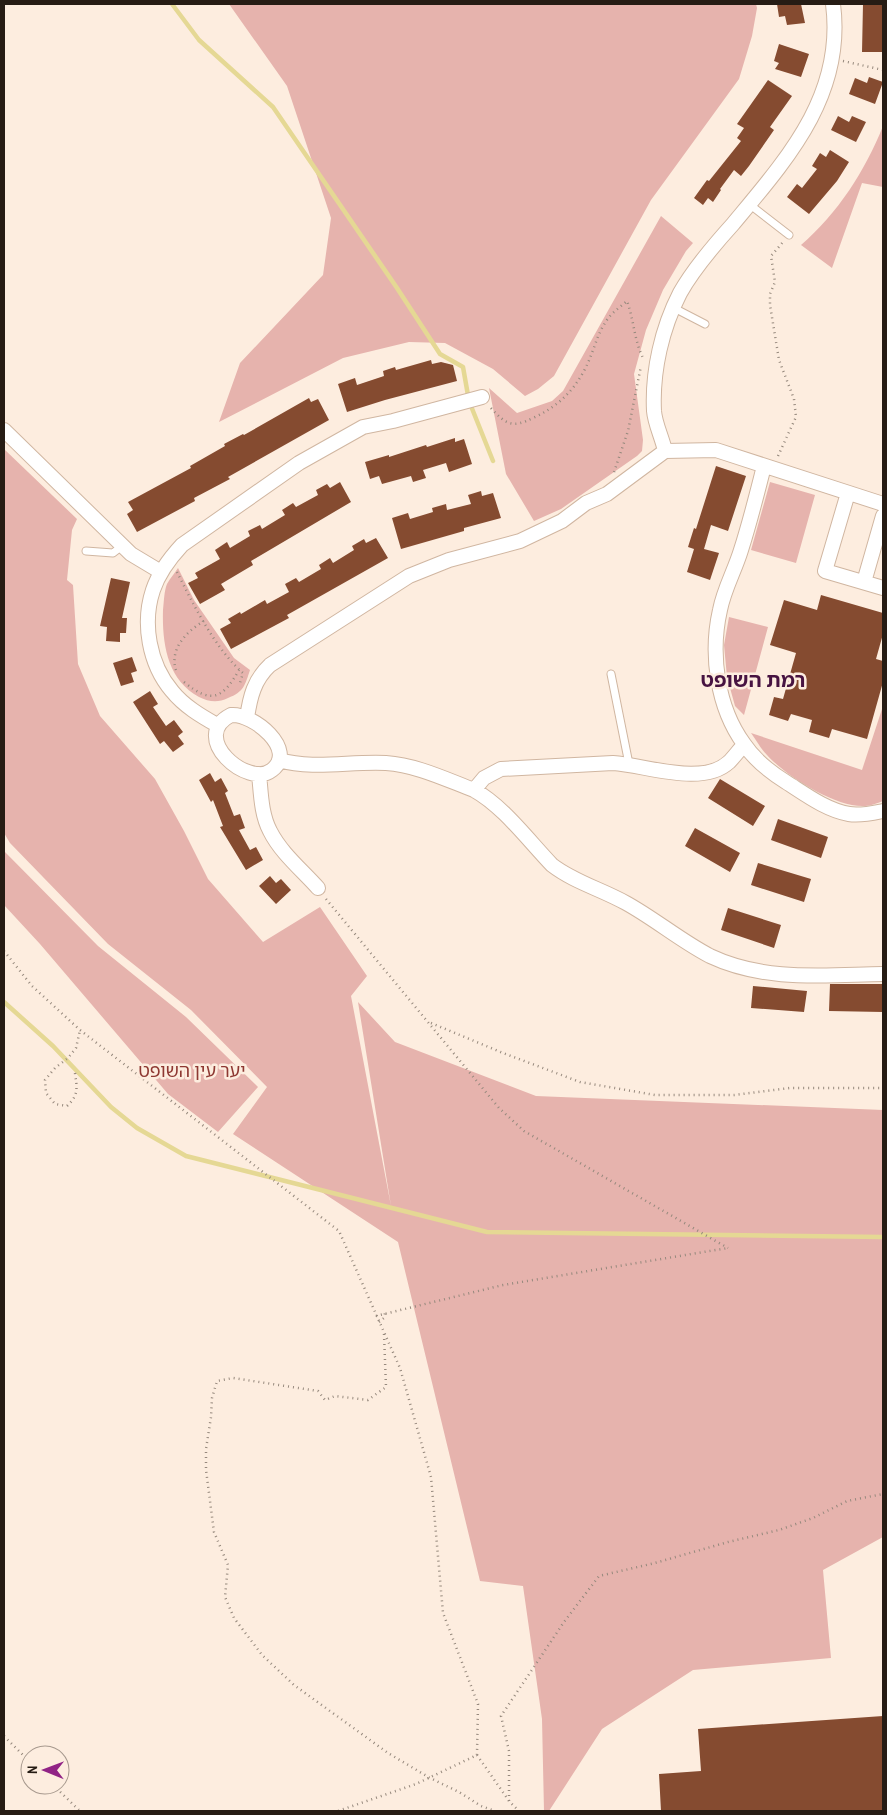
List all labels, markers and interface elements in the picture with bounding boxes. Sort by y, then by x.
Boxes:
district label: רמת השופט [701,666,805,693]
park label: יער עין השופט [138,1058,246,1083]
north arrow [20,1745,70,1795]
text: N [23,1765,41,1774]

